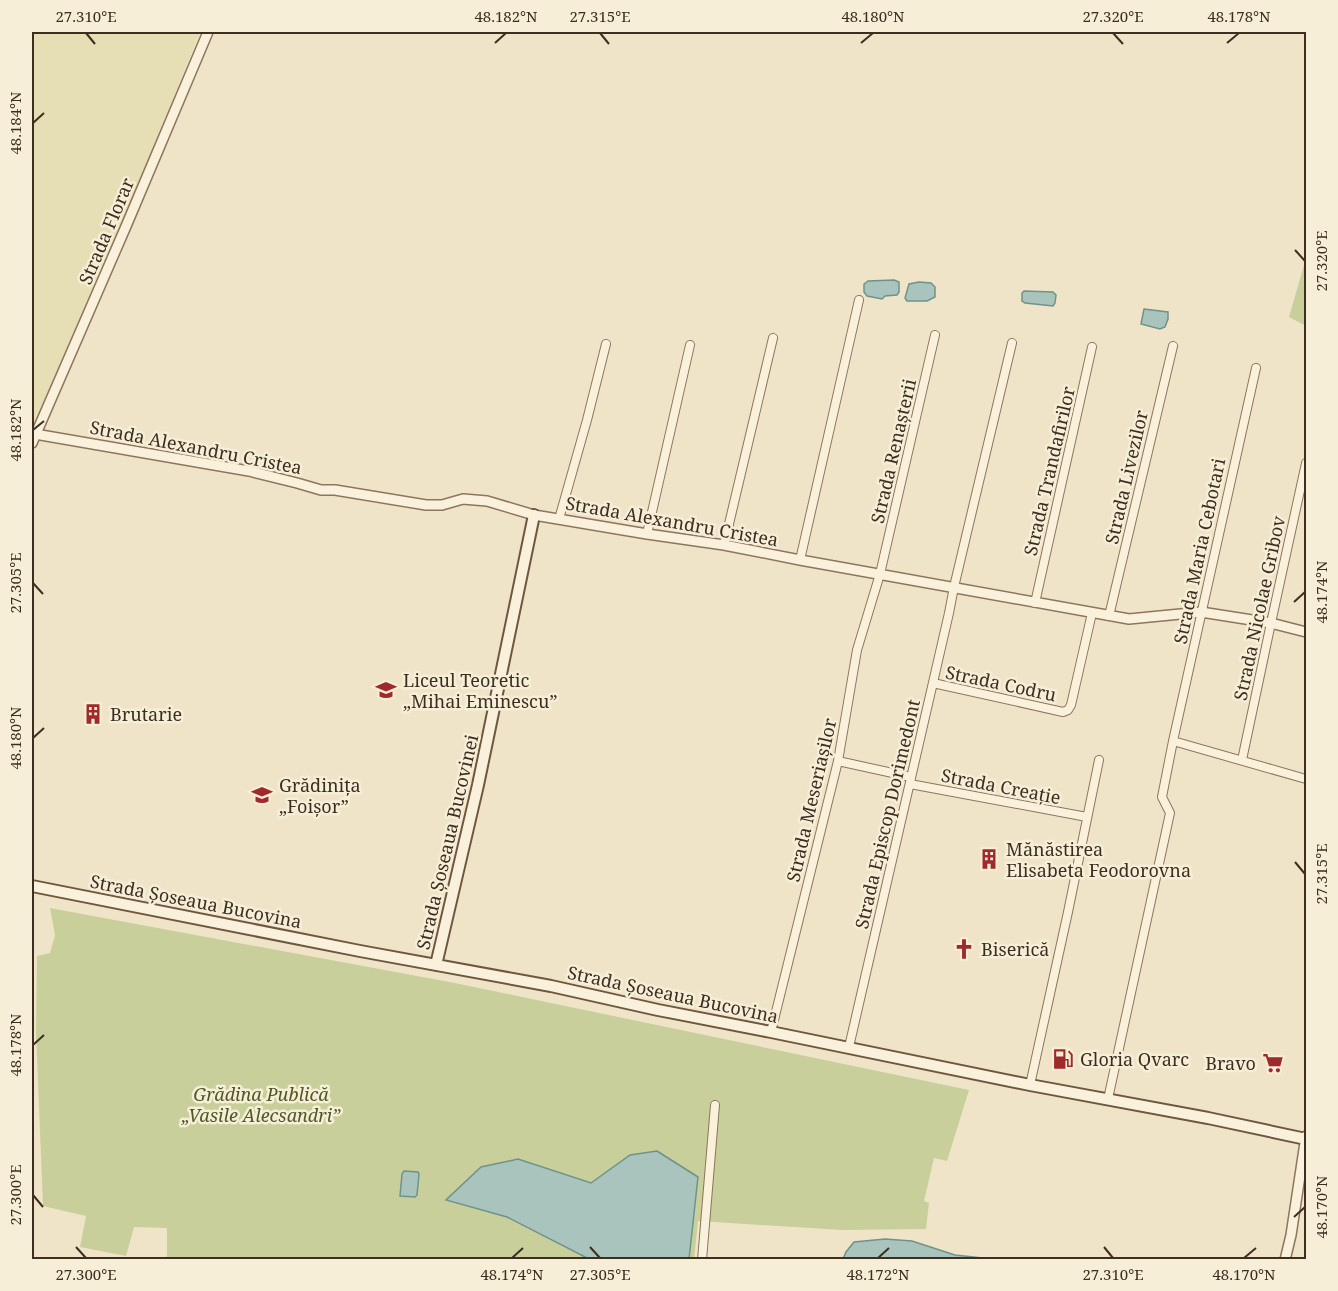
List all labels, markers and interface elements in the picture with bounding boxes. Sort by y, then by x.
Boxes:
text: 27.310°E [55,6,117,26]
text: 48.182°N [474,6,538,26]
text: 27.315°E [569,6,631,26]
text: 48.180°N [841,6,905,26]
text: 27.320°E [1082,6,1144,26]
text: 48.178°N [1207,6,1271,26]
text: 48.184°N [5,91,25,155]
street label: Strada Florar [73,174,139,288]
text: 27.320°E [1311,230,1331,292]
street label: Strada Renașterii [865,376,921,526]
street label: Strada Trandafirilor [1018,384,1080,558]
text: 48.182°N [5,398,25,462]
street label: Strada Livezilor [1099,407,1153,546]
street label: Strada Alexandru Cristea [88,415,304,479]
street label: Strada Maria Cebotari [1168,456,1230,646]
street label: Strada Alexandru Cristea [564,490,780,552]
street label: Strada Nicolae Gribov [1228,513,1290,702]
text: 27.305°E [5,552,25,614]
text: 48.174°N [1311,560,1331,624]
street label: Strada Codru [943,660,1059,707]
place label: Liceul Teoretic „Mihai Eminescu” [403,668,557,713]
school or university icon: Liceul Teoretic „Mihai Eminescu” [374,678,398,702]
street label: Strada Episcop Dorimedont [849,697,925,931]
building icon: Brutarie [81,702,105,726]
place label: Brutarie [110,702,182,726]
text: 48.180°N [5,706,25,770]
street label: Strada Meseriașilor [781,715,842,884]
street label: Strada Șoseaua Bucovinei [411,732,484,952]
street label: Strada Creație [939,763,1063,809]
place label: Grădinița „Foișor” [279,773,361,818]
school or university icon: Grădinița „Foișor” [250,783,274,807]
place label: Mănăstirea Elisabeta Feodorovna [1006,837,1191,882]
text: 27.315°E [1311,843,1331,905]
building icon: Mănăstirea Elisabeta Feodorovna [977,847,1001,871]
street label: Strada Șoseaua Bucovina [88,869,304,933]
church icon: Biserică [952,937,976,961]
place label: Biserică [981,937,1050,961]
street label: Strada Șoseaua Bucovina [565,960,781,1028]
text: 48.178°N [5,1013,25,1077]
fuel station icon: Gloria Qvarc [1051,1047,1075,1071]
place label: Gloria Qvarc [1080,1047,1189,1071]
place label: Bravo [1205,1051,1256,1075]
supermarket icon: Bravo [1261,1051,1285,1075]
park label: Grădina Publică „Vasile Alecsandri” [181,1082,341,1127]
text: 27.300°E [5,1164,25,1226]
text: 48.170°N [1311,1175,1331,1239]
text: 27.300°E [55,1264,117,1284]
text: 48.174°N [480,1264,544,1284]
text: 27.305°E [569,1264,631,1284]
text: 48.172°N [846,1264,910,1284]
text: 27.310°E [1082,1264,1144,1284]
text: 48.170°N [1212,1264,1276,1284]

